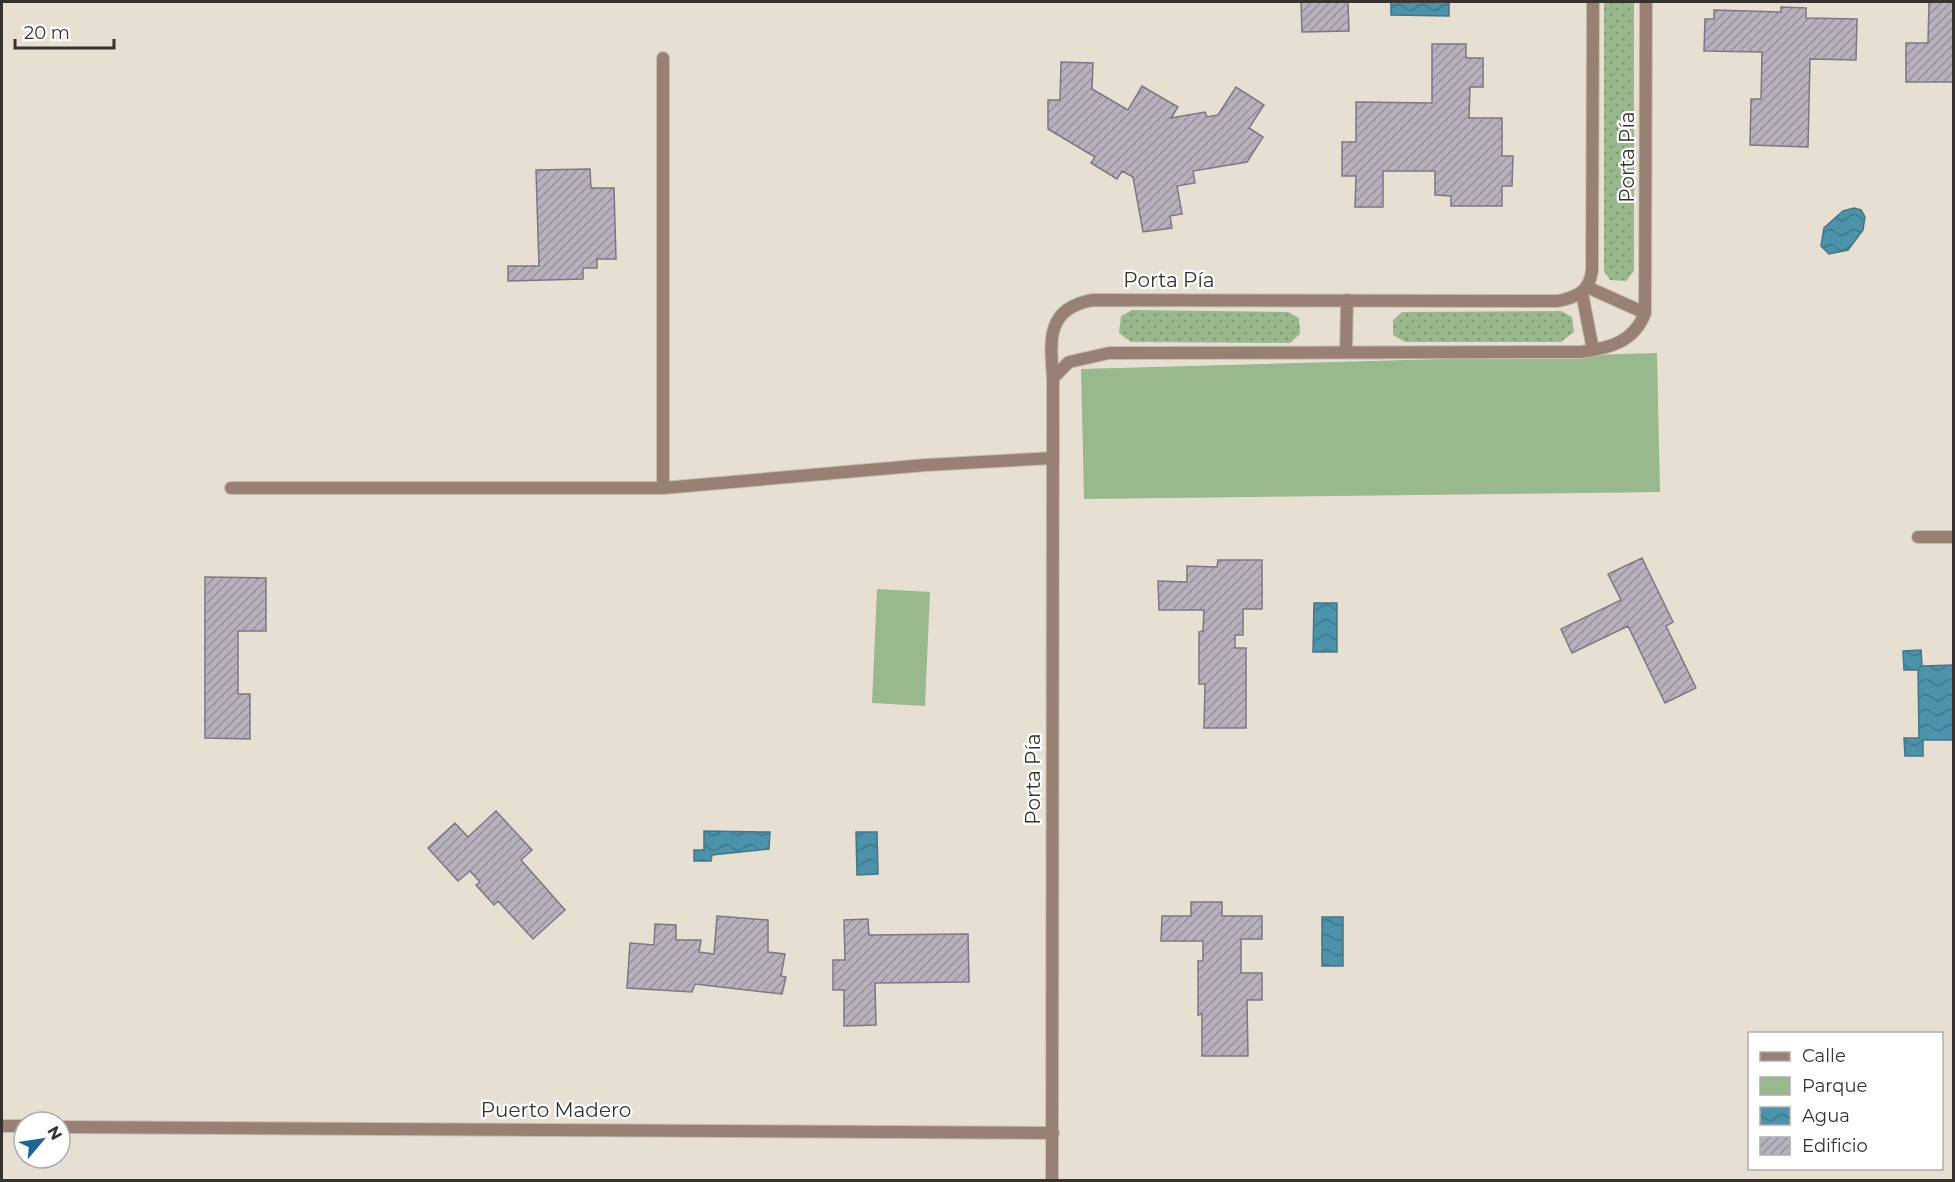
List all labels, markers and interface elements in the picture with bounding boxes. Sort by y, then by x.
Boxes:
scale bar [15,12,114,50]
text: 20 m [24,22,70,44]
street label: Porta Pía [1615,111,1639,203]
street label: Porta Pía [1123,268,1215,292]
street label: Porta Pía [1021,733,1045,825]
legend [1748,1032,1943,1170]
text: Calle [1802,1045,1846,1067]
text: Parque [1802,1075,1868,1097]
street label: Puerto Madero [481,1098,631,1122]
text: Agua [1802,1105,1850,1127]
north arrow [12,1110,72,1170]
text: N [43,1123,66,1143]
text: Edificio [1802,1135,1868,1157]

